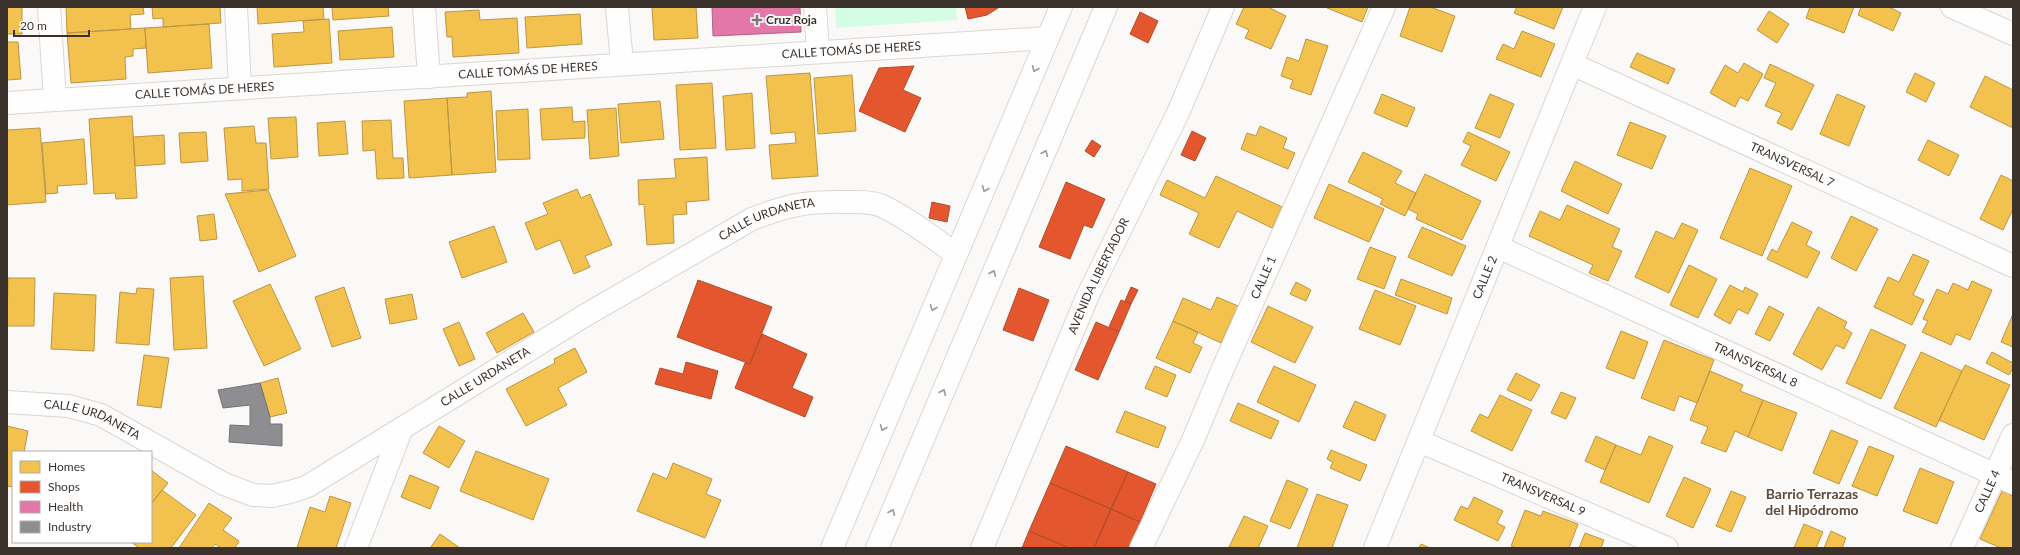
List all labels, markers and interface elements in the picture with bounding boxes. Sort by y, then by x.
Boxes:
scale bar [14,12,89,38]
place label: Cruz Roja [766,12,817,27]
marker: Cruz Roja [751,14,763,26]
text: 20 m [20,18,47,33]
street label: CALLE TOMÁS DE HERES [781,38,921,62]
street label: CALLE TOMÁS DE HERES [458,58,598,82]
one-way arrow [1032,64,1040,72]
street label: CALLE TOMÁS DE HERES [134,78,275,102]
street label: TRANSVERSAL 7 [1748,139,1837,190]
one-way arrow [1040,150,1048,157]
one-way arrow [981,185,989,192]
street label: CALLE URDANETA [716,195,816,244]
street label: AVENIDA LIBERTADOR [1064,215,1132,336]
street label: CALLE 1 [1247,253,1279,301]
street label: CALLE 2 [1469,253,1500,301]
one-way arrow [989,269,997,276]
one-way arrow [930,303,938,311]
street label: TRANSVERSAL 8 [1711,339,1800,390]
street label: CALLE URDANETA [437,343,533,410]
one-way arrow [938,389,946,396]
street label: CALLE URDANETA [43,396,144,443]
one-way arrow [879,424,887,431]
legend [12,451,152,543]
text: Homes [48,459,85,474]
street label: CALLE 4 [1971,467,2003,515]
street label: TRANSVERSAL 9 [1498,469,1588,519]
text: Shops [48,479,80,494]
district label: Barrio Terrazas del Hipódromo [1765,485,1859,518]
text: Health [48,499,83,514]
one-way arrow [887,509,895,517]
text: Industry [48,519,92,534]

